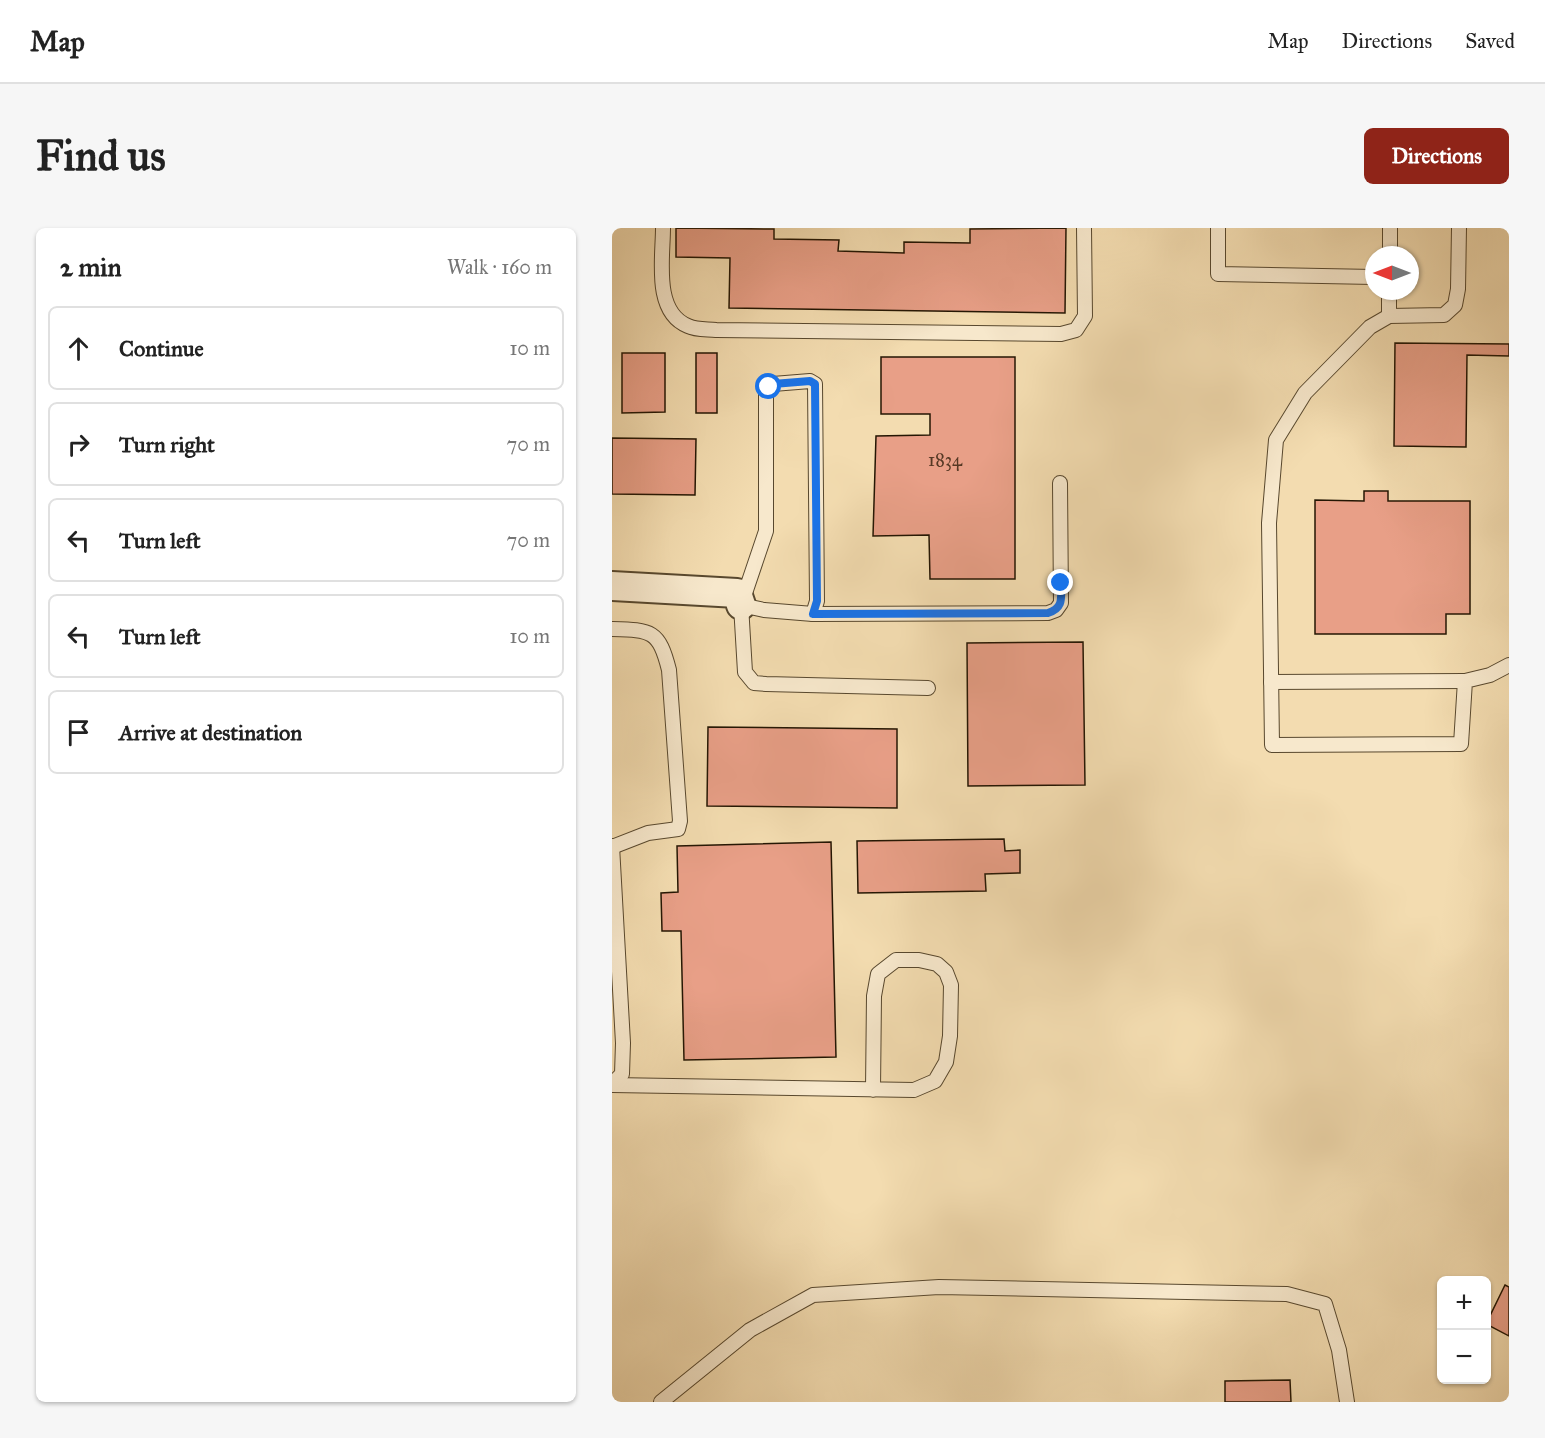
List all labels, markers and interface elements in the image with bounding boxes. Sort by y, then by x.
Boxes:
text: Map [30,24,85,59]
text: Map [1268,28,1309,54]
text: Directions [1342,28,1432,54]
text: Saved [1465,28,1515,54]
button: Directions [1364,128,1509,184]
text: Find us [36,130,166,182]
north arrow [1365,246,1419,300]
text: 2 min [60,251,121,283]
text: Walk · 160 m [447,255,552,279]
icon: ahead [62,332,95,365]
text: Continue [119,335,204,362]
text: 10 m [509,336,550,360]
route start [755,373,781,399]
icon: right [62,428,95,461]
text: Turn right [119,431,215,458]
text: 70 m [507,432,550,456]
house number: 1834 [928,449,963,471]
icon: left [62,524,95,557]
text: Turn left [119,527,201,554]
text: 70 m [507,528,550,552]
route end [1047,569,1073,595]
icon: left [62,620,95,653]
text: Turn left [119,623,201,650]
text: 10 m [509,624,550,648]
icon: arrive [62,716,95,749]
text: Arrive at destination [119,719,302,746]
map controls [1437,1276,1491,1384]
button: + [1437,1276,1491,1330]
button: − [1437,1330,1491,1384]

